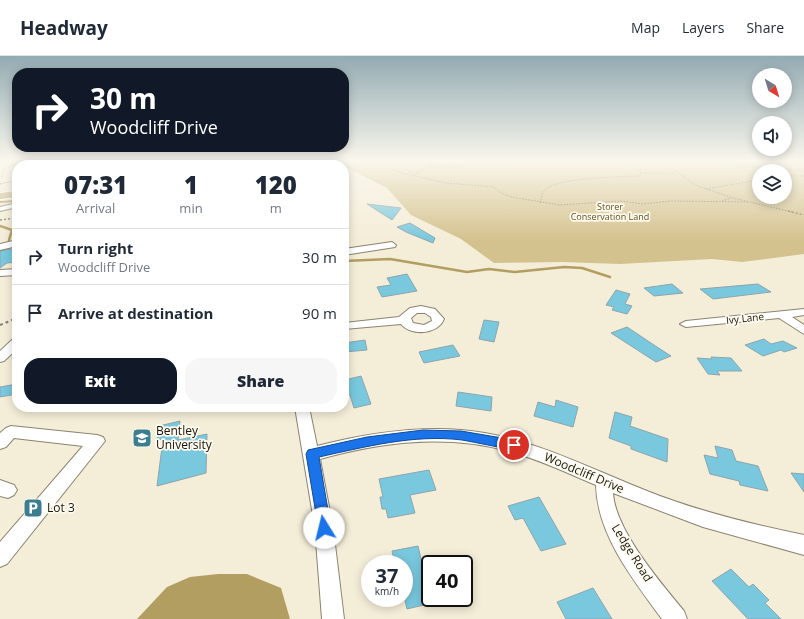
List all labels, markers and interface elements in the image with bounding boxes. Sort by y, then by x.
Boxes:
text: Headway [20,15,108,41]
text: Map [631,18,660,37]
text: Layers [682,18,724,37]
text: Share [746,18,784,37]
north arrow [752,68,792,108]
map controls [752,68,792,204]
text: 30 m [90,79,157,117]
icon: right [24,84,76,136]
text: Woodcliff Drive [90,115,218,139]
button: sound [752,116,792,156]
button: layers [752,164,792,204]
text: 07:31 [64,168,127,201]
text: 1 [184,168,198,201]
text: 120 [255,168,297,201]
text: Arrival [76,199,115,217]
text: min [179,199,203,217]
text: m [270,199,282,217]
park label: Storer Conservation Land [571,200,649,223]
text: Turn right [58,238,133,258]
icon: right [24,246,46,268]
text: 30 m [302,247,337,267]
text: Woodcliff Drive [58,258,150,276]
icon: arrive [24,302,46,324]
text: Arrive at destination [58,303,213,323]
text: 90 m [302,303,337,323]
street label: Ivy Lane [725,309,765,327]
button: Exit [24,358,177,404]
button: Share [185,358,337,404]
place label: Bentley University [156,422,213,453]
school or university icon: Bentley University [131,427,153,449]
pin [497,428,531,462]
icon: arrive [503,434,525,456]
street label: Woodcliff Drive [542,448,627,497]
parking icon: Lot 3 [22,497,44,519]
place label: Lot 3 [47,499,75,516]
position arrow [303,507,345,549]
street label: Ledge Road [608,521,657,585]
speed limit sign: 40 [421,555,473,607]
text: 37 [376,562,398,589]
text: km/h [375,584,399,598]

